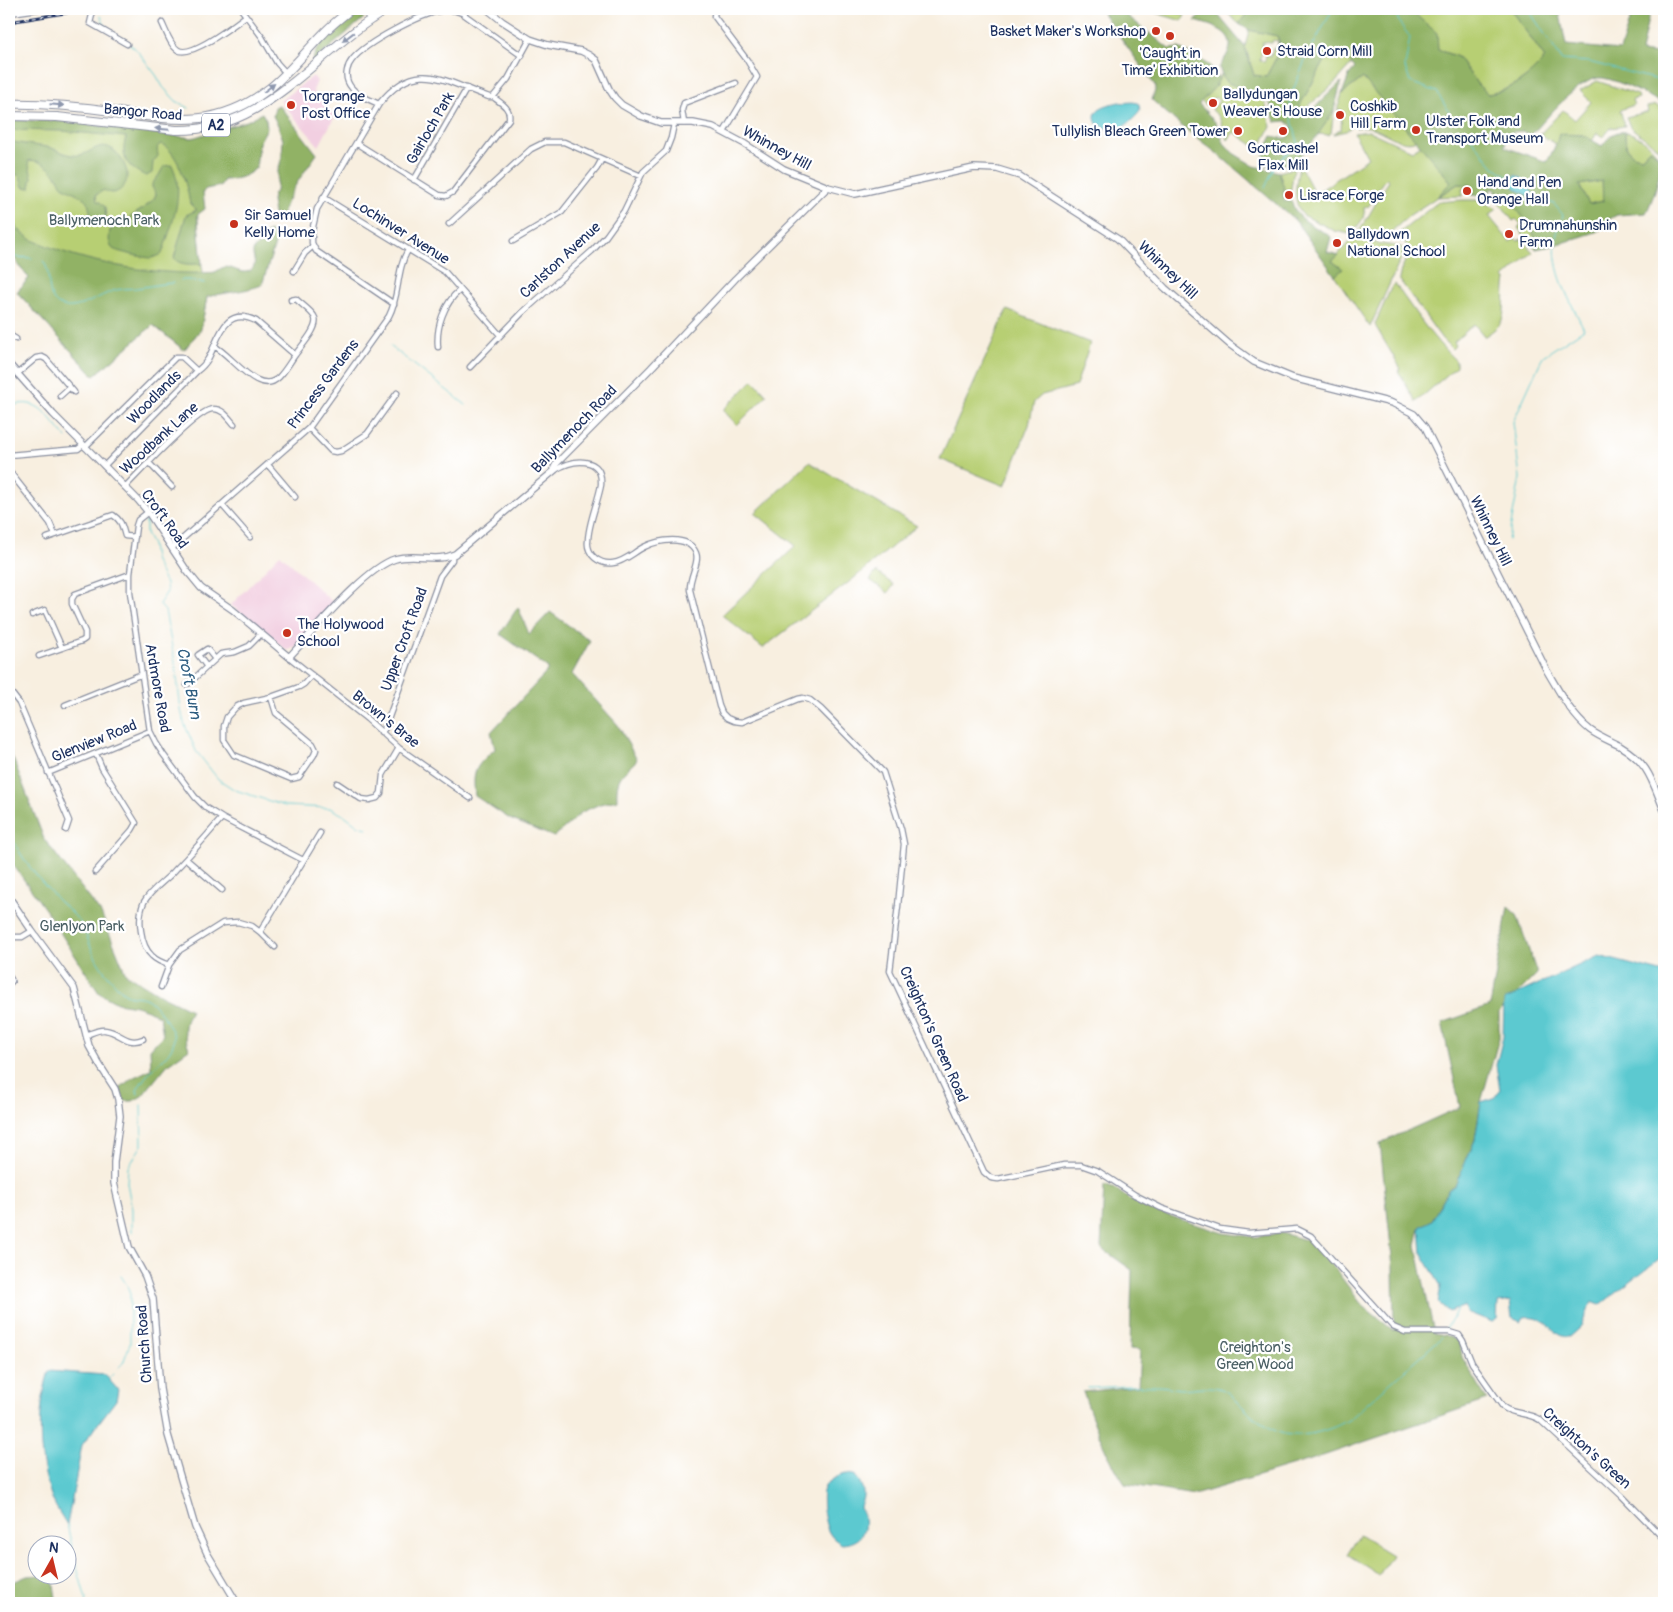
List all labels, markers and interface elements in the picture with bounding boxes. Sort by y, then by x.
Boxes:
place label: Basket Maker's Workshop [990,22,1146,41]
marker: Basket Maker's Workshop [1150,25,1162,37]
marker: 'Caught in Time' Exhibition [1164,30,1176,42]
one-way arrow [342,32,355,43]
place label: Straid Corn Mill [1277,42,1372,61]
place label: 'Caught in Time' Exhibition [1121,44,1219,80]
marker: Straid Corn Mill [1261,45,1273,57]
one-way arrow [262,83,275,94]
place label: Ballydungan Weaver's House [1223,85,1322,121]
place label: Torgrange Post Office [301,87,371,123]
street label: Gairloch Park [402,88,459,168]
marker: Ballydungan Weaver's House [1207,97,1219,109]
place label: Coshkib Hill Farm [1350,97,1406,133]
marker: Torgrange Post Office [285,99,297,111]
street label: Bangor Road [103,100,183,125]
one-way arrow [50,101,66,109]
marker: Coshkib Hill Farm [1334,109,1346,121]
place label: Ulster Folk and Transport Museum [1426,112,1543,148]
road number: A2 [202,114,230,136]
street label: Whinney Hill [739,122,815,175]
place label: Tullylish Bleach Green Tower [1052,122,1229,141]
one-way arrow [154,124,170,132]
marker: Ulster Folk and Transport Museum [1410,124,1422,136]
marker: Tullylish Bleach Green Tower [1232,125,1244,137]
marker: Gorticashel Flax Mill [1277,125,1289,137]
place label: Gorticashel Flax Mill [1247,139,1319,175]
place label: Hand and Pen Orange Hall [1477,173,1562,209]
marker: Hand and Pen Orange Hall [1461,185,1473,197]
place label: Lisrace Forge [1299,186,1385,205]
marker: Lisrace Forge [1283,189,1295,201]
street label: Lochinver Avenue [349,194,453,269]
place label: Sir Samuel Kelly Home [244,206,316,242]
park label: Ballymenoch Park [49,211,160,230]
place label: Drumnahunshin Farm [1519,216,1617,252]
marker: Sir Samuel Kelly Home [228,218,240,230]
street label: Carlston Avenue [516,218,605,303]
place label: Ballydown National School [1347,225,1446,261]
marker: Drumnahunshin Farm [1503,228,1515,240]
street label: Whinney Hill [1134,237,1202,304]
marker: Ballydown National School [1331,237,1343,249]
street label: Princess Gardens [283,335,364,433]
street label: Woodlands [123,366,186,428]
street label: Ballymenoch Road [527,381,621,477]
street label: Woodbank Lane [116,398,203,479]
street label: Croft Road [137,486,193,553]
street label: Whinney Hill [1465,493,1516,569]
street label: Upper Croft Road [377,585,432,694]
place label: The Holywood School [297,615,384,651]
marker: The Holywood School [281,627,293,639]
street label: Ardmore Road [140,642,175,734]
water label: Croft Burn [172,646,206,721]
street label: Brown's Brae [348,686,424,753]
street label: Glenview Road [49,716,140,767]
park label: Glenlyon Park [40,917,125,936]
street label: Creighton's Green Road [895,963,972,1105]
street label: Church Road [132,1304,157,1384]
park label: Creighton's Green Wood [1216,1338,1294,1374]
street label: Creighton's Green [1539,1404,1635,1493]
north arrow [28,1534,78,1584]
text: N [48,1539,60,1557]

